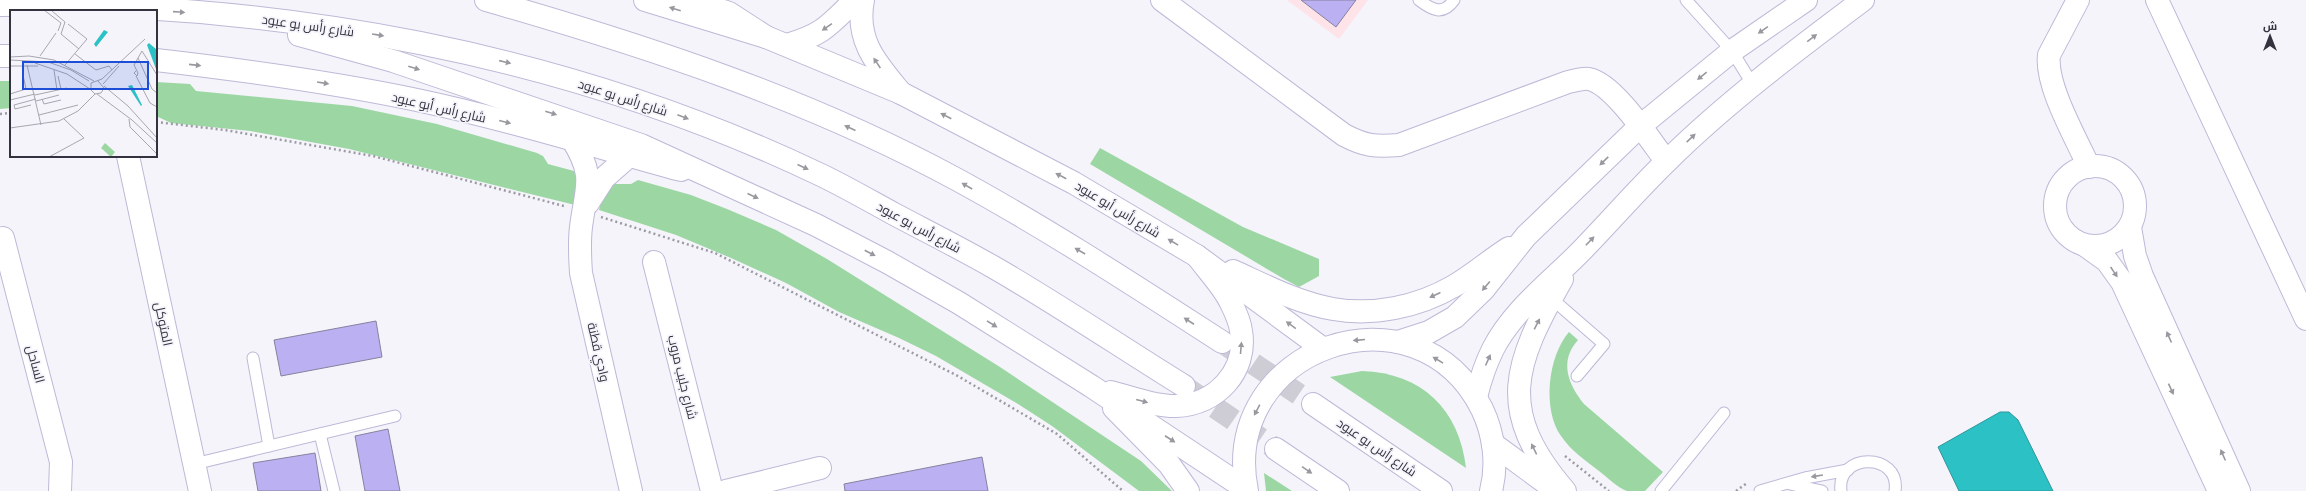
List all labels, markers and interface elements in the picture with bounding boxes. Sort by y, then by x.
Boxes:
one-way arrow [669,6,681,12]
one-way arrow [173,8,185,15]
inset map [10,10,157,157]
street label: شارع رأس بو عبود [261,11,355,40]
north arrow [2250,16,2290,56]
text: ش [2263,19,2277,33]
one-way arrow [822,23,832,31]
one-way arrow [1757,26,1768,34]
one-way arrow [372,33,384,39]
one-way arrow [1807,34,1818,42]
one-way arrow [873,57,881,68]
one-way arrow [499,59,511,65]
one-way arrow [189,61,201,68]
one-way arrow [408,65,420,71]
one-way arrow [1697,72,1708,80]
street label: شارع رأس بو عبود [576,75,670,120]
one-way arrow [317,80,330,86]
street label: شارع رأس أبو عبود [390,88,488,127]
one-way arrow [545,110,557,116]
one-way arrow [940,113,952,119]
one-way arrow [677,114,689,120]
one-way arrow [499,120,511,126]
one-way arrow [844,125,856,131]
one-way arrow [1686,134,1696,143]
one-way arrow [1599,156,1609,166]
one-way arrow [797,164,808,170]
one-way arrow [1055,173,1067,179]
street label: شارع رأس أبو عبود [1072,177,1163,242]
one-way arrow [961,182,973,189]
one-way arrow [747,193,759,199]
street label: شارع رأس بو عبود [874,198,964,257]
one-way arrow [1585,236,1595,246]
one-way arrow [1168,238,1178,246]
one-way arrow [1074,247,1086,254]
one-way arrow [864,249,876,256]
one-way arrow [2111,266,2118,278]
one-way arrow [1482,281,1491,291]
one-way arrow [1429,292,1441,298]
street label: المتوكل [152,301,176,347]
one-way arrow [1184,317,1194,325]
one-way arrow [1534,318,1540,330]
one-way arrow [987,320,997,328]
street label: وادي قطنة [581,321,614,384]
one-way arrow [1285,321,1296,329]
one-way arrow [2166,331,2173,343]
street label: شارع جليب مروب [664,333,701,421]
one-way arrow [1353,337,1365,343]
one-way arrow [1237,342,1244,354]
street label: الساحل [23,343,49,385]
one-way arrow [1485,355,1491,366]
one-way arrow [1433,356,1443,364]
one-way arrow [2168,383,2174,394]
one-way arrow [1136,398,1148,404]
one-way arrow [1254,404,1261,416]
street label: شارع رأس بو عبود [1333,414,1420,480]
one-way arrow [1165,435,1175,443]
one-way arrow [1531,443,1537,454]
one-way arrow [2220,450,2226,461]
one-way arrow [1302,466,1312,474]
one-way arrow [1811,473,1823,479]

